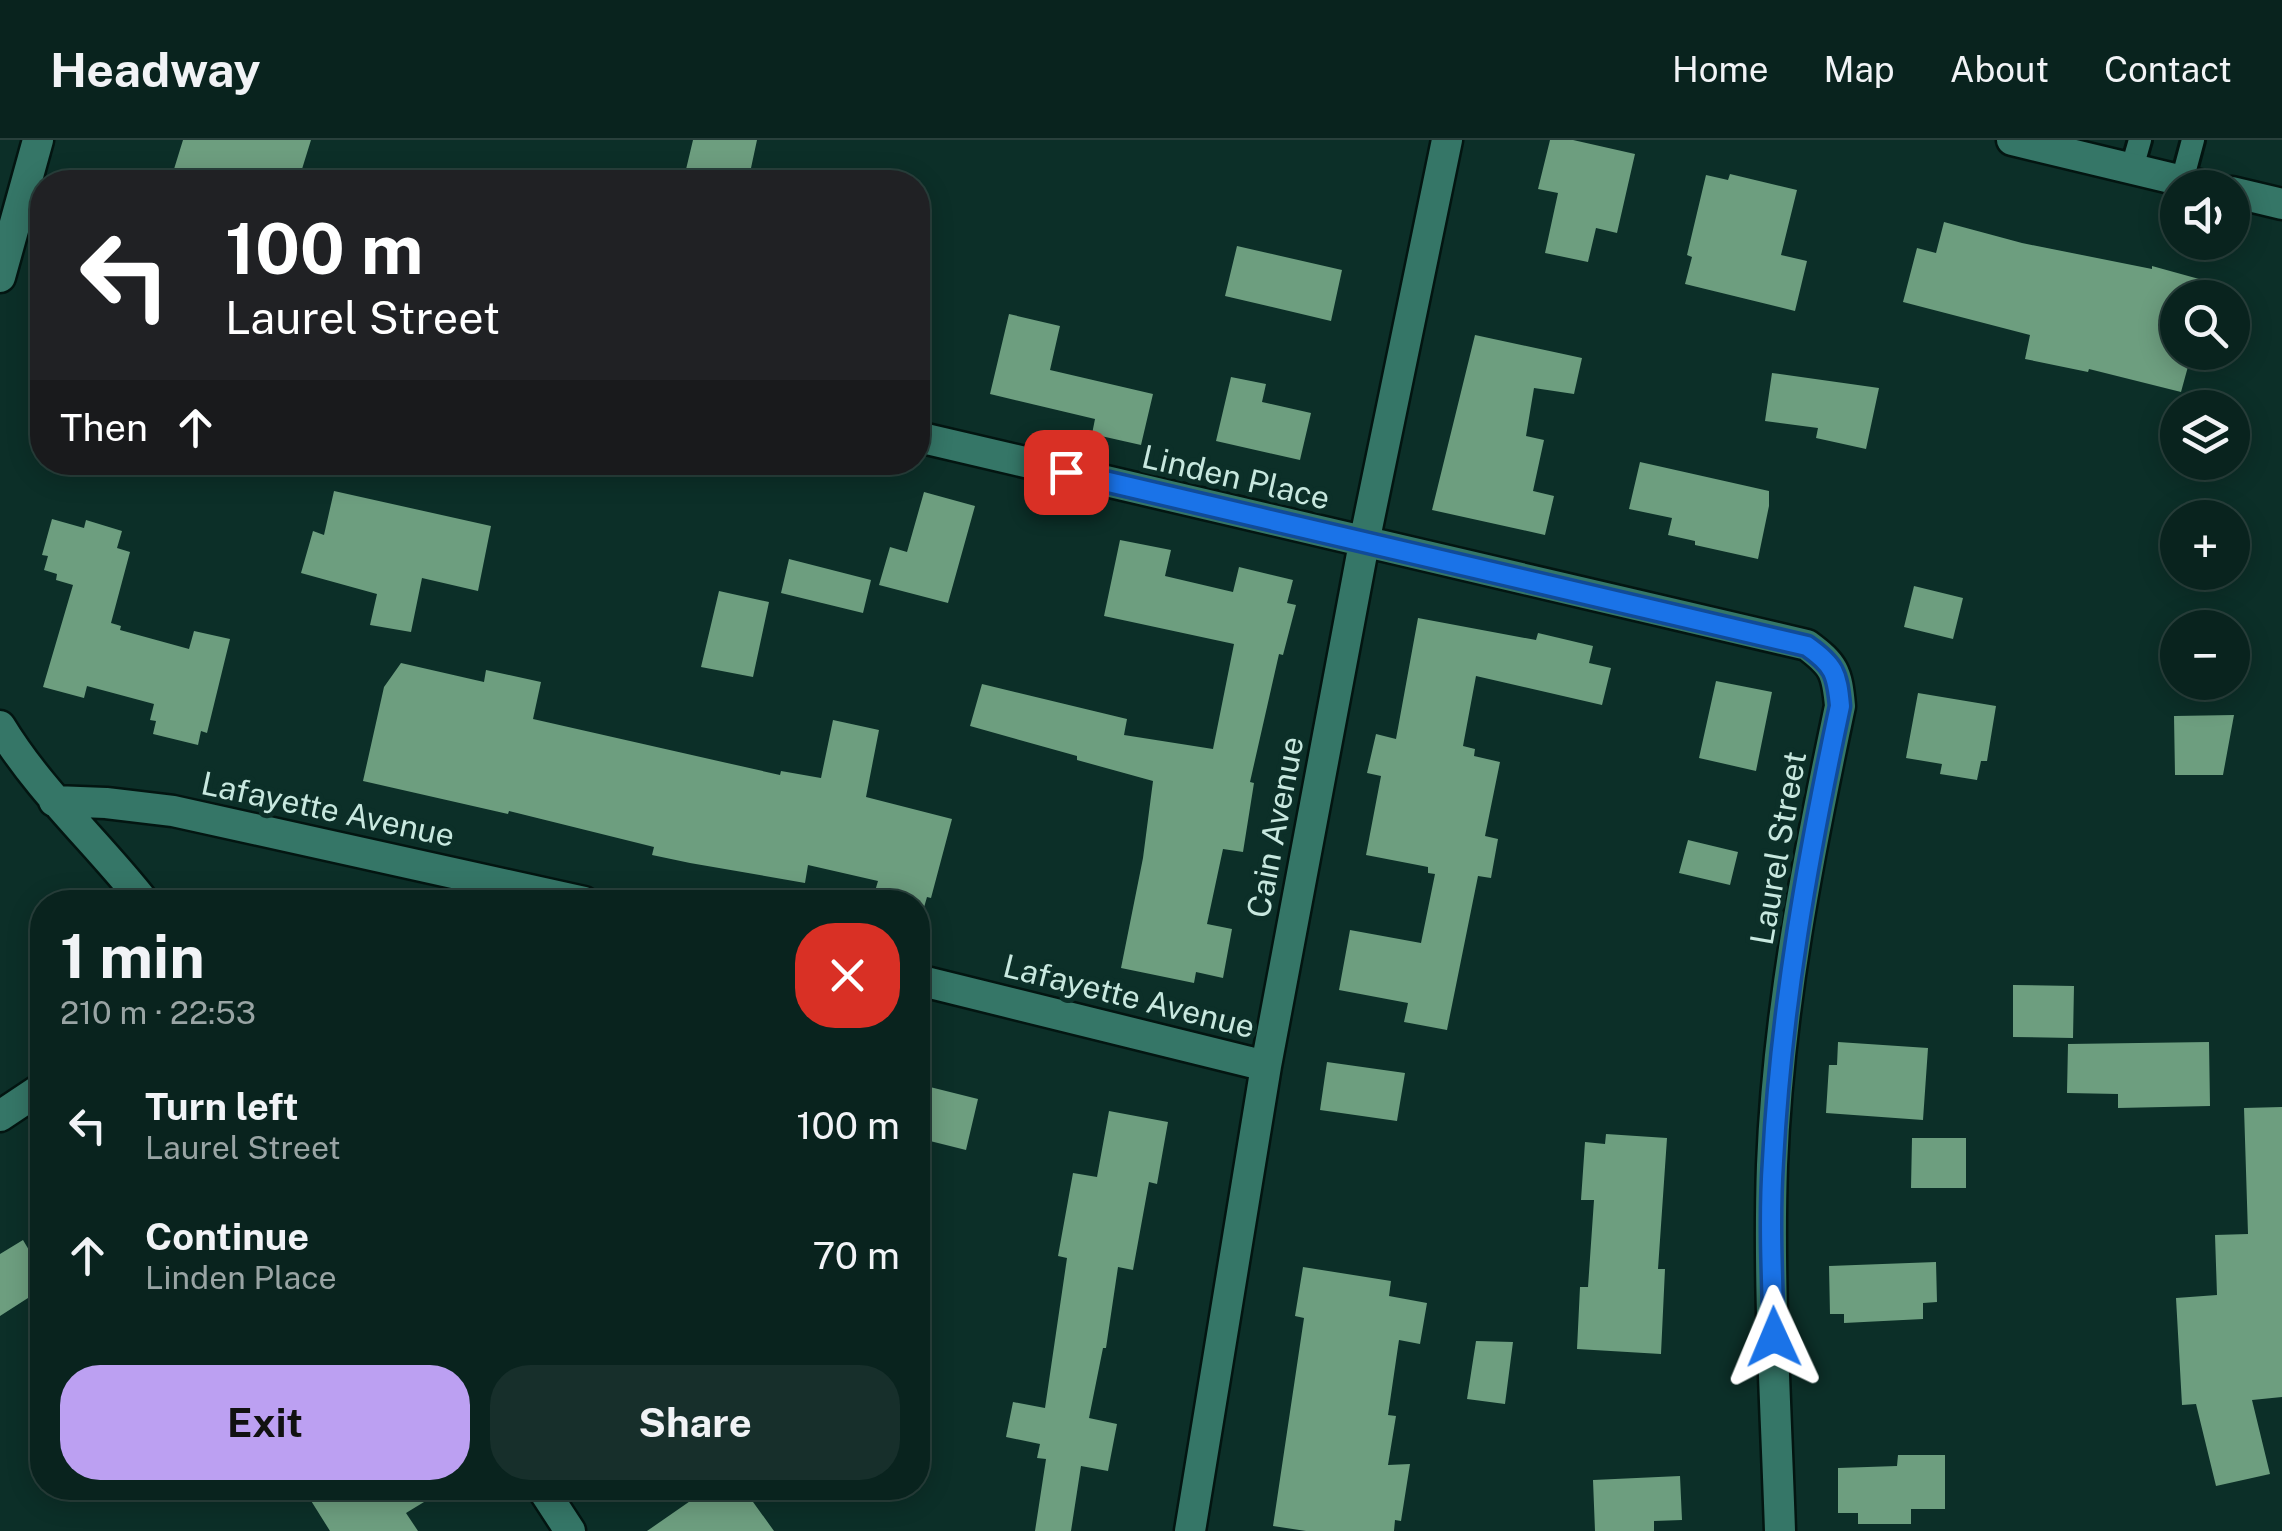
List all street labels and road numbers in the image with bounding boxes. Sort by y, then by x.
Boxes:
street label: Linden Place [1139,437,1333,517]
street label: Cain Avenue [1239,733,1311,921]
street label: Laurel Street [1743,748,1813,948]
street label: Lafayette Avenue [198,764,458,854]
street label: Lafayette Avenue [999,947,1259,1045]

